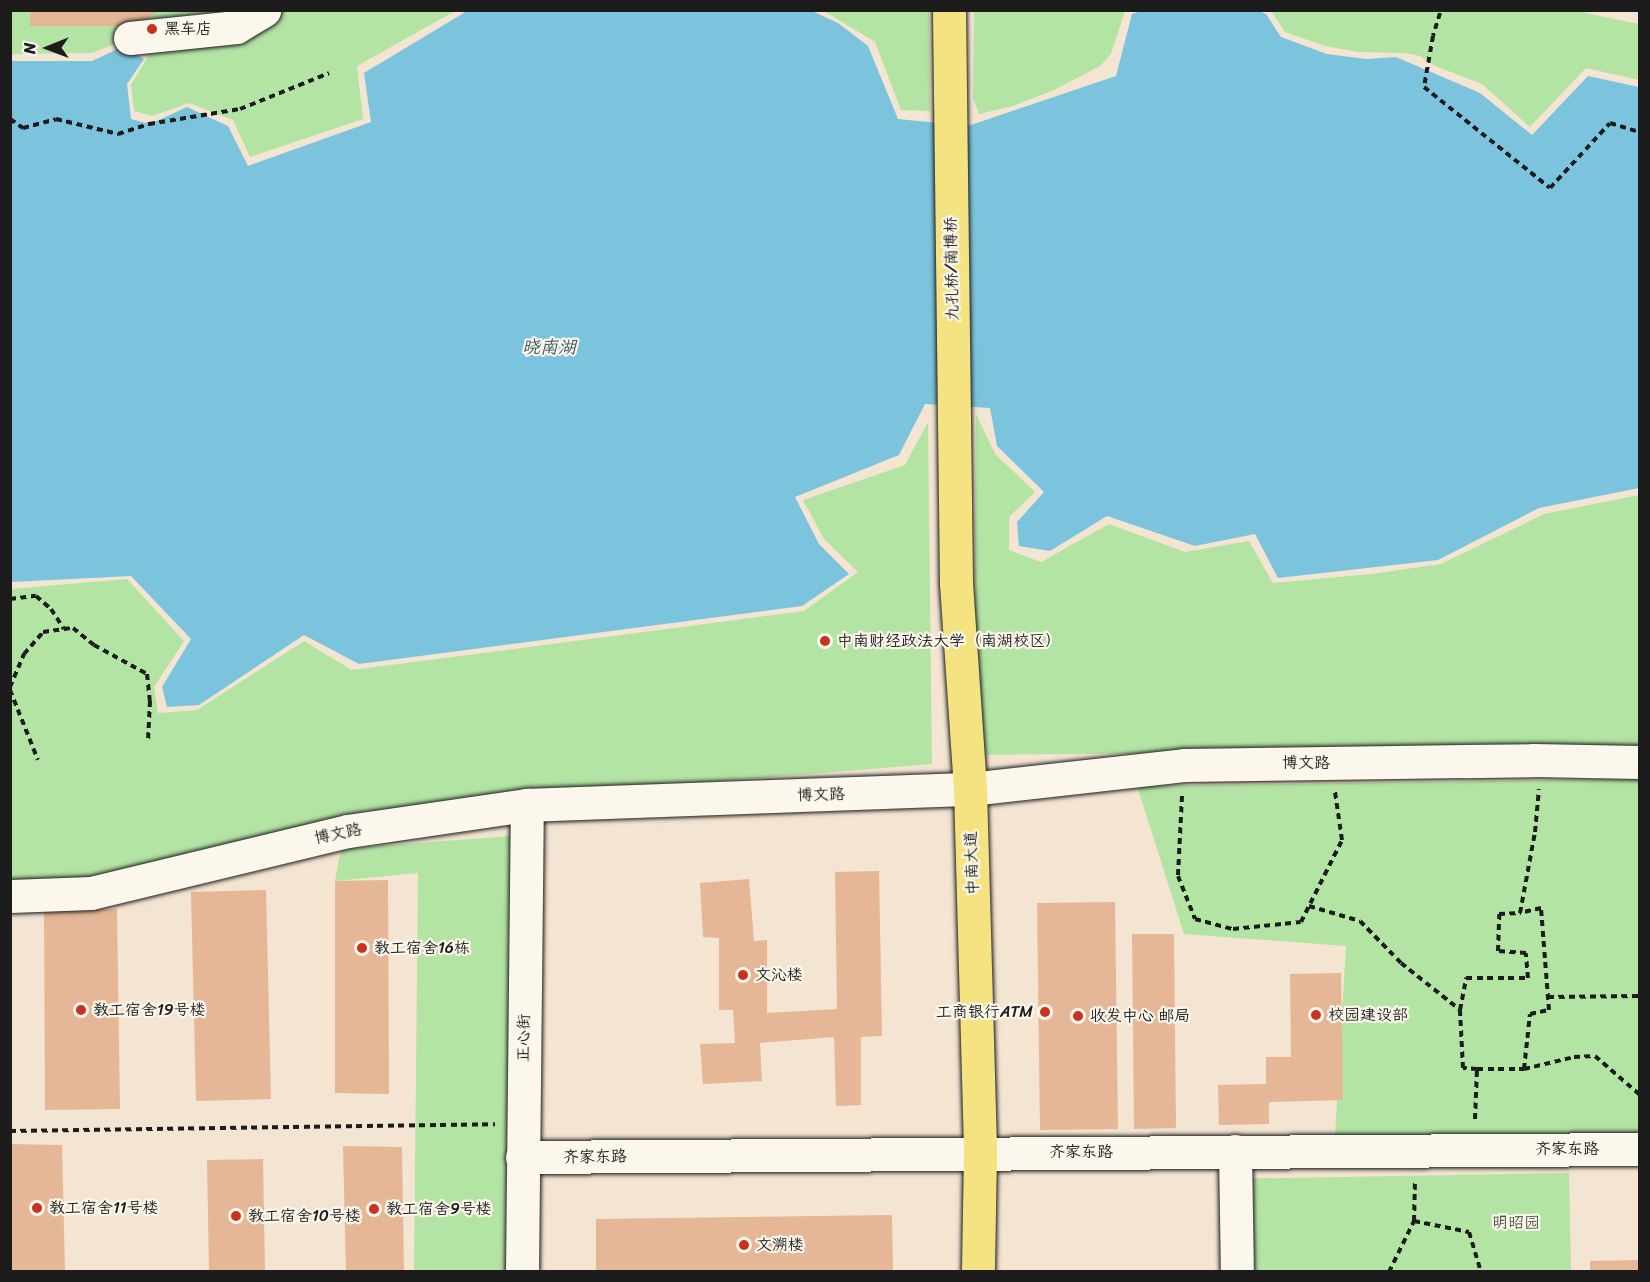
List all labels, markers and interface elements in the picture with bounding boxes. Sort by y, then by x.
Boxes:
north arrow [18,18,78,78]
place label: 黑车店 [164,19,212,39]
marker: 黑车店 [145,22,159,36]
text: N [15,43,44,54]
street label: 九孔桥/南博桥 [941,217,963,321]
water label: 晓南湖 [522,336,576,358]
place label: 中南财经政法大学（南湖校区） [837,631,1061,651]
marker: 中南财经政法大学（南湖校区） [818,634,832,648]
street label: 博文路 [1282,753,1330,773]
street label: 博文路 [797,785,845,805]
street label: 博文路 [313,820,363,848]
street label: 中南大道 [961,831,983,895]
place label: 教工宿舍16栋 [374,938,470,958]
marker: 教工宿舍16栋 [355,941,369,955]
place label: 文沁楼 [755,965,803,985]
marker: 文沁楼 [736,968,750,982]
place label: 教工宿舍19号楼 [93,1000,206,1020]
place label: 工商银行ATM [936,1002,1033,1022]
marker: 教工宿舍19号楼 [74,1003,88,1017]
marker: 工商银行ATM [1038,1005,1052,1019]
place label: 校园建设部 [1328,1005,1408,1025]
place label: 收发中心 邮局 [1090,1006,1190,1026]
marker: 校园建设部 [1309,1008,1323,1022]
marker: 收发中心 邮局 [1071,1009,1085,1023]
street label: 正心街 [514,1014,534,1062]
street label: 齐家东路 [1535,1139,1599,1159]
street label: 齐家东路 [1049,1142,1113,1162]
street label: 齐家东路 [563,1147,627,1167]
place label: 教工宿舍11号楼 [49,1198,159,1218]
place label: 教工宿舍9号楼 [386,1199,492,1219]
marker: 教工宿舍11号楼 [30,1201,44,1215]
marker: 教工宿舍9号楼 [367,1202,381,1216]
place label: 教工宿舍10号楼 [248,1206,361,1226]
marker: 教工宿舍10号楼 [229,1209,243,1223]
park label: 明昭园 [1492,1213,1540,1233]
place label: 文溯楼 [756,1235,804,1255]
marker: 文溯楼 [737,1238,751,1252]

